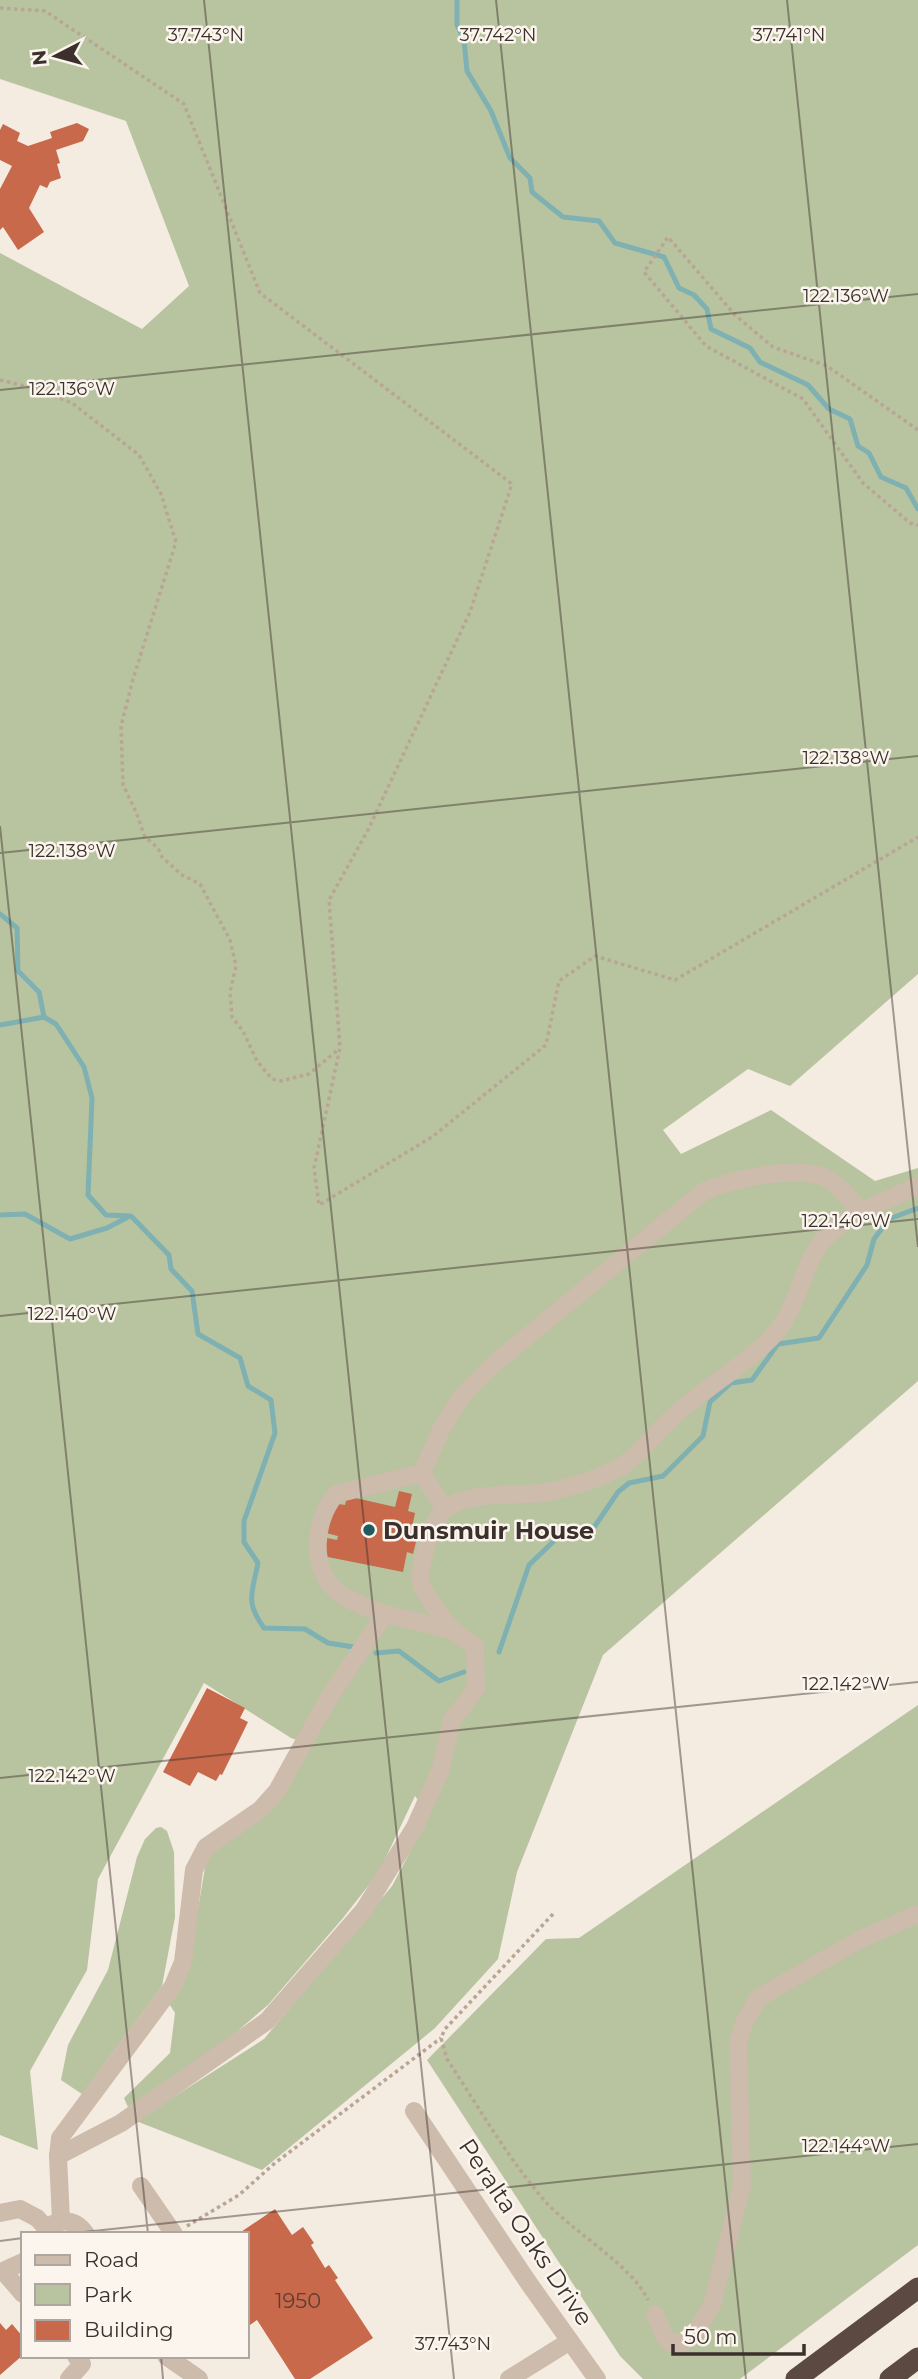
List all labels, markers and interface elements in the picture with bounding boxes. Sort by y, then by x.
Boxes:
north arrow [21,21,91,91]
text: 37.743°N [168,24,244,46]
text: 37.742°N [460,24,536,46]
text: 37.741°N [753,24,825,46]
text: N [27,49,52,67]
text: 122.136°W [803,285,889,307]
text: 122.136°W [29,378,115,400]
text: 122.138°W [803,747,889,769]
text: 122.138°W [29,840,115,862]
text: 122.140°W [801,1210,891,1232]
text: 122.140°W [27,1303,117,1325]
place label: Dunsmuir House [383,1516,594,1545]
marker: Dunsmuir House [361,1522,377,1538]
text: 122.142°W [802,1673,890,1695]
text: 122.142°W [28,1765,116,1787]
street label: Peralta Oaks Drive [453,2133,599,2331]
text: 122.144°W [802,2135,890,2157]
legend [21,2232,248,2358]
text: Road [84,2247,139,2272]
text: Park [84,2282,132,2307]
house number: 1950 [275,2288,321,2313]
scale bar [673,2312,804,2356]
text: Building [84,2317,174,2342]
text: 50 m [684,2324,738,2349]
text: 37.743°N [415,2333,491,2355]

